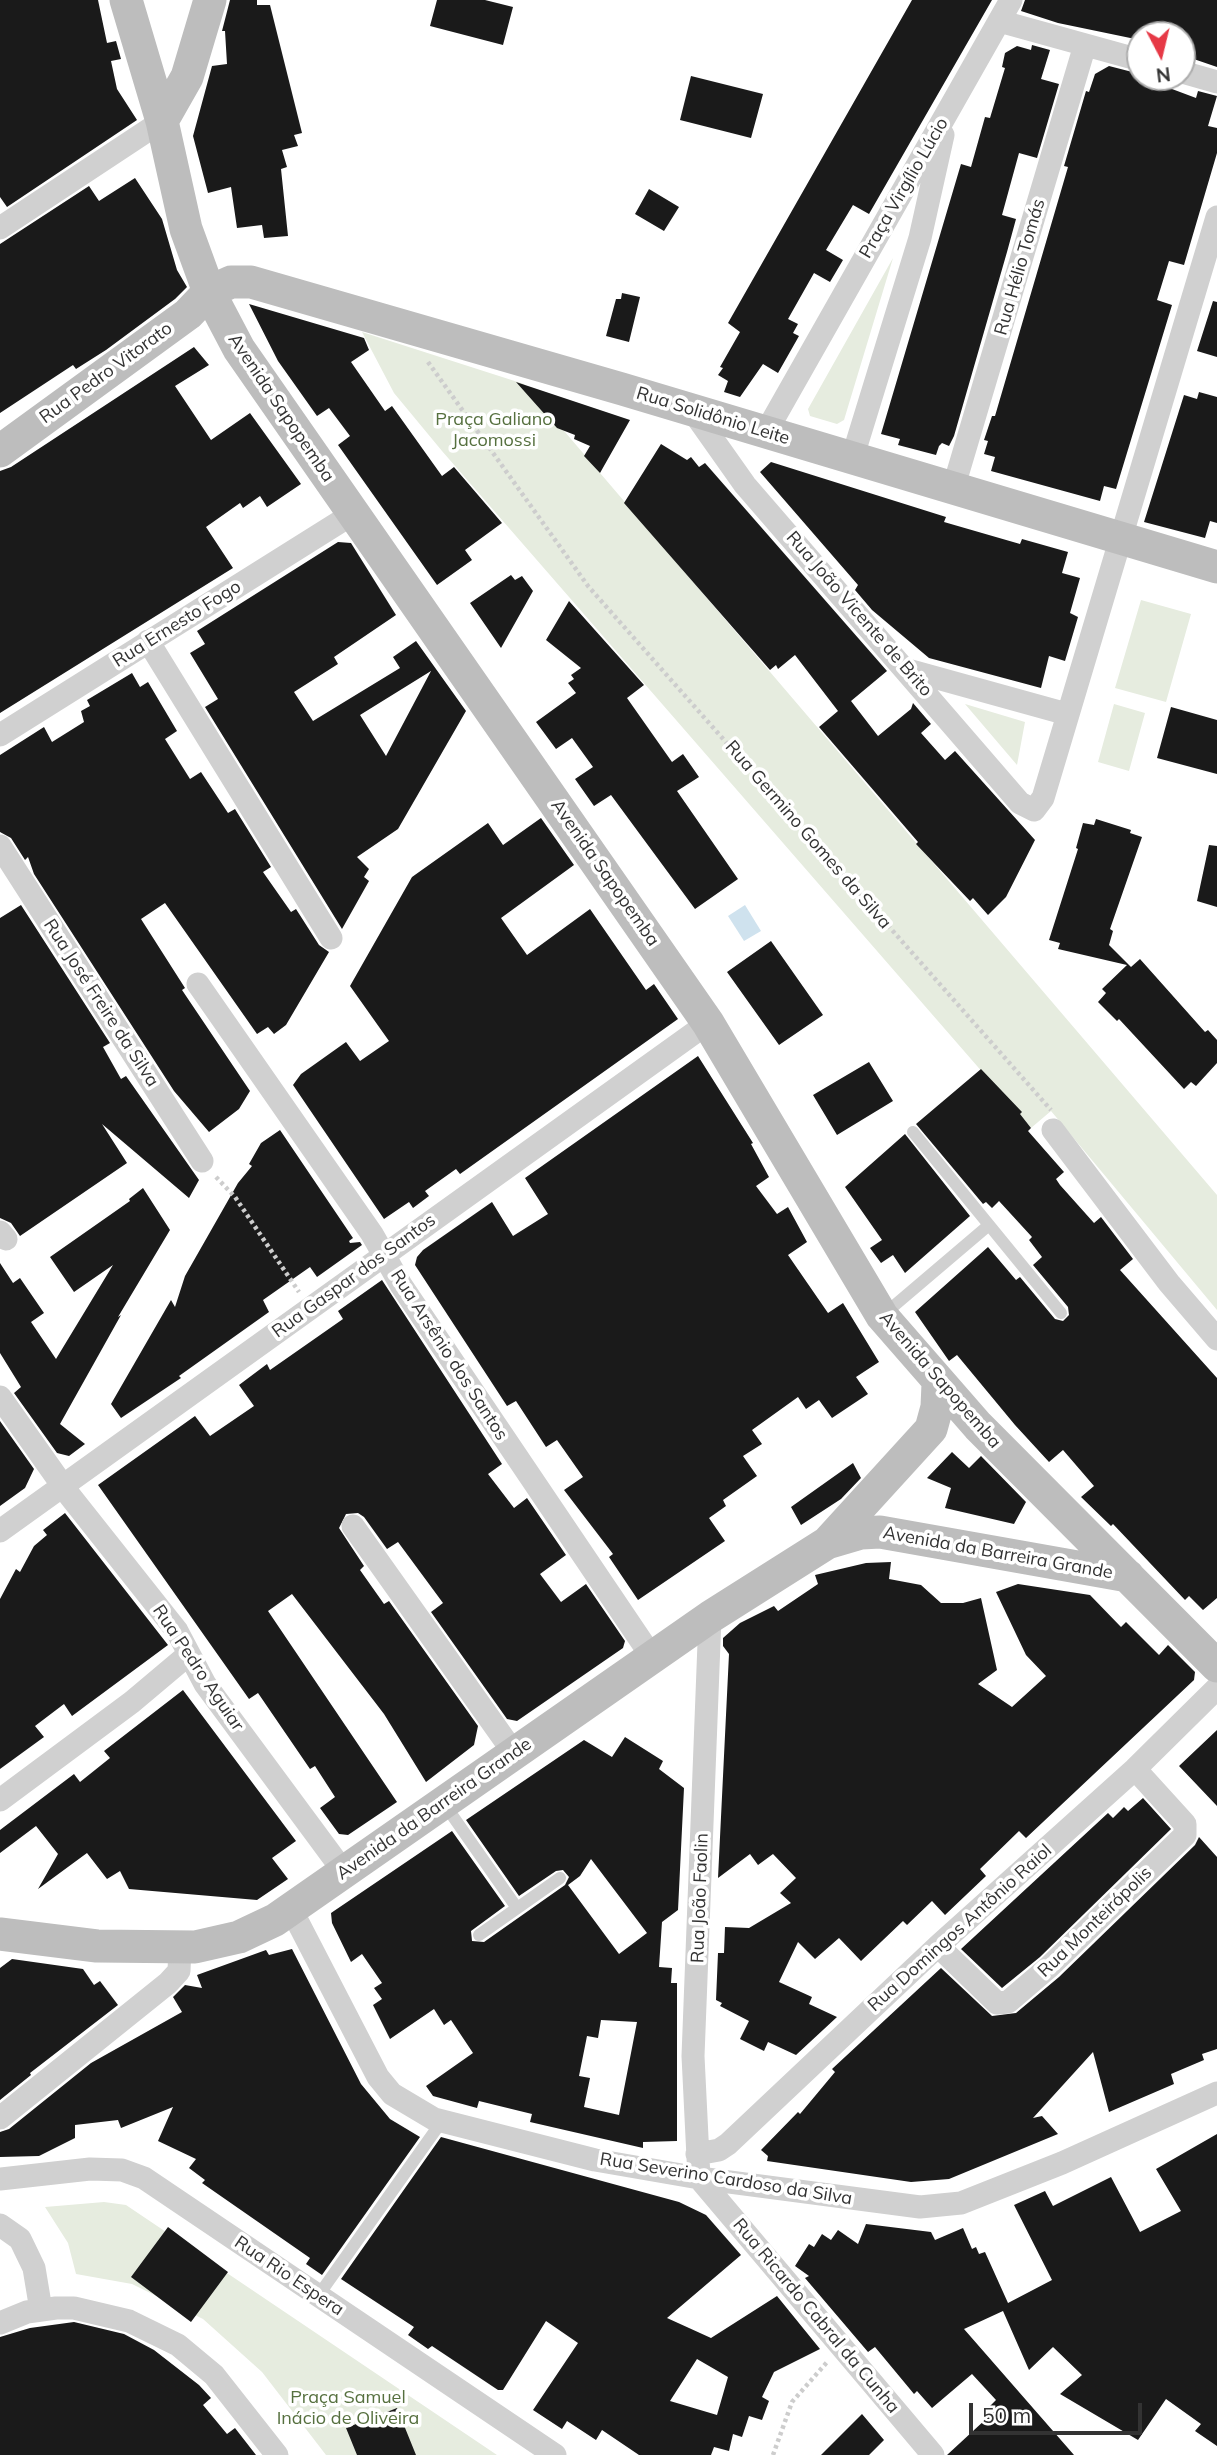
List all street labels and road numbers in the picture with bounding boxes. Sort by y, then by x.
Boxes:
street label: Praça Virgílio Lúcio [855,114,953,262]
street label: Rua Hélio Tomás [990,196,1050,338]
street label: Rua Pedro Vitorato [35,318,177,428]
street label: Avenida Sapopemba [223,330,339,486]
street label: Rua Solidônio Leite [634,382,792,450]
street label: Rua João Vicente de Brito [781,527,937,701]
street label: Rua Ernesto Fogo [109,576,245,672]
street label: Rua Germino Gomes da Silva [720,736,896,934]
street label: Avenida Sapopemba [546,795,664,951]
street label: Rua José Freire da Silva [39,915,163,1091]
street label: Rua Gaspar dos Santos [268,1209,440,1343]
street label: Rua Arsênio dos Santos [386,1266,512,1444]
street label: Avenida Sapopemba [875,1307,1005,1453]
street label: Avenida da Barreira Grande [881,1522,1115,1584]
street label: Rua Pedro Aguiar [148,1601,248,1735]
street label: Avenida da Barreira Grande [332,1733,536,1885]
street label: Rua João Faolin [687,1833,713,1963]
street label: Rua Domingos Antônio Raiol [864,1840,1056,2016]
street label: Rua Monteirópolis [1033,1862,1157,1982]
street label: Rua Severino Cardoso da Silva [598,2148,854,2210]
street label: Rua Ricardo Cabral da Cunha [728,2214,904,2418]
street label: Rua Rio Espera [230,2231,348,2321]

